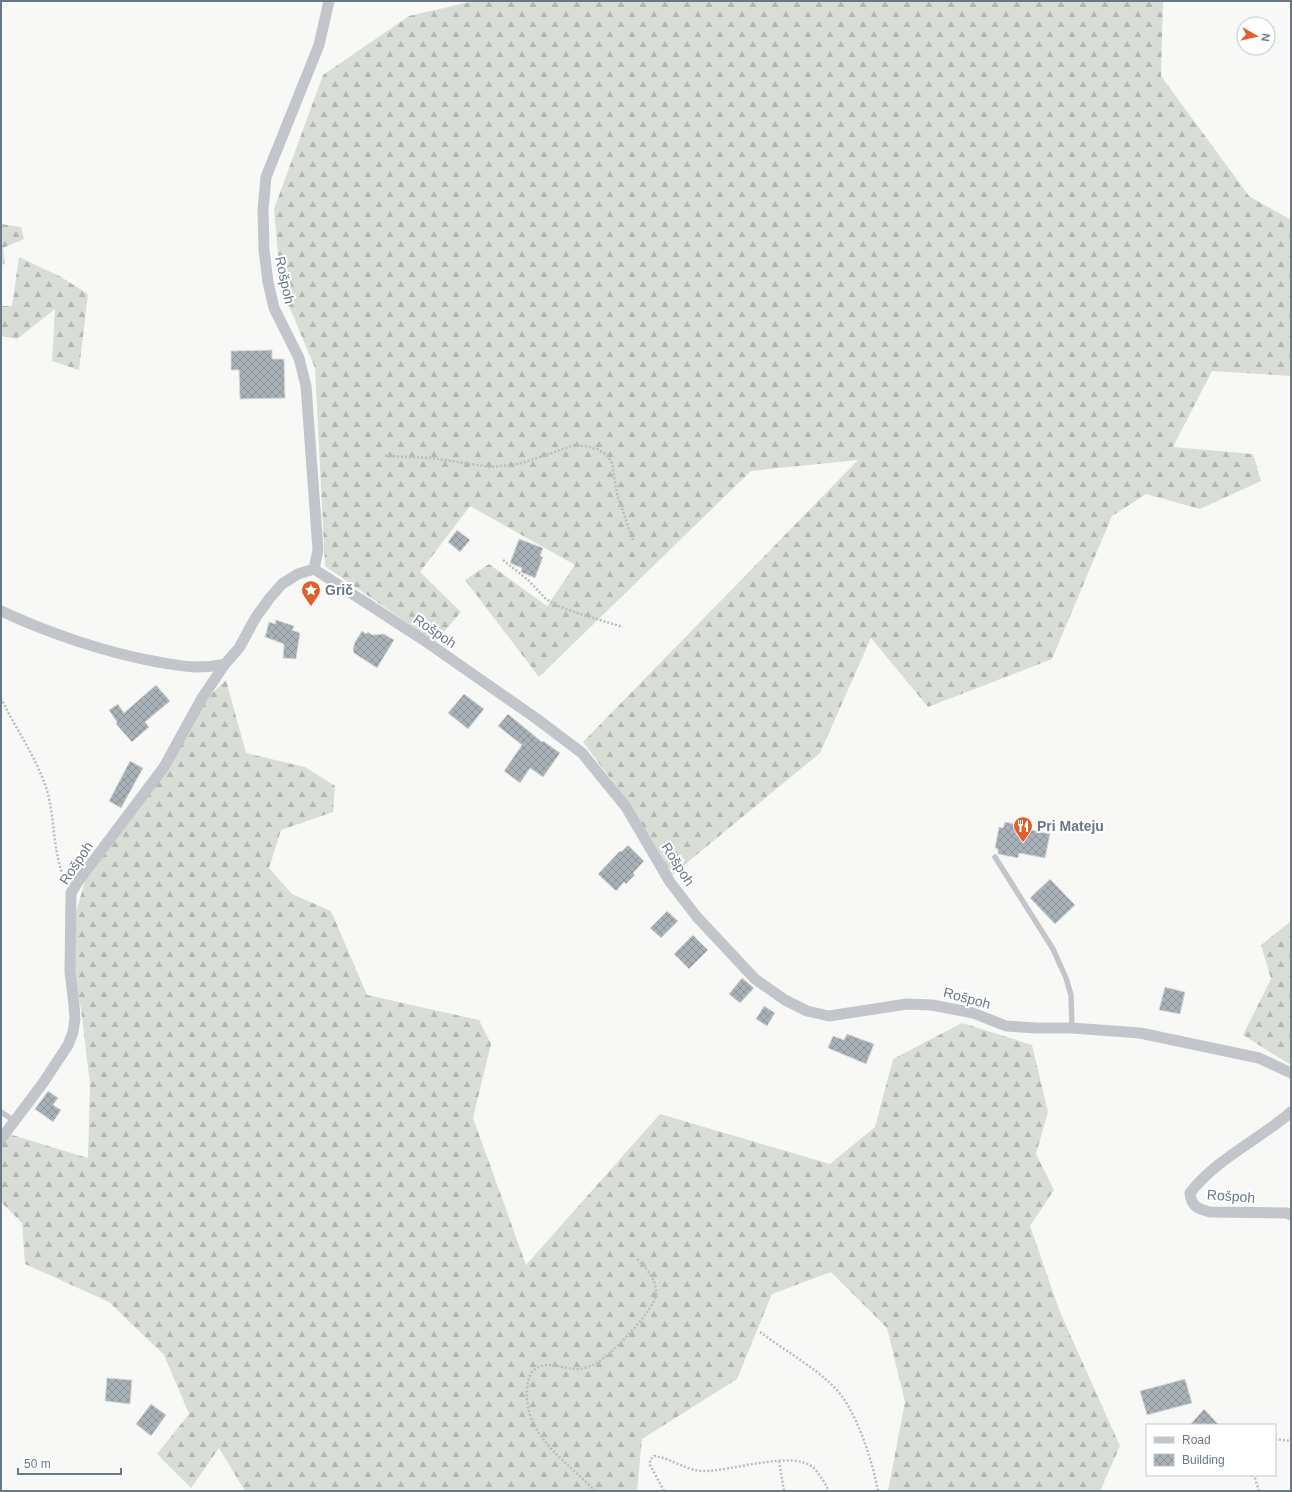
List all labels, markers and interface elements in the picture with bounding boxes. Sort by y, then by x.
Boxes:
north arrow [1236,16,1276,56]
text: N [1259,33,1272,42]
street label: Rošpoh [272,255,298,305]
place icon: Grič [300,579,322,607]
place label: Grič [325,582,353,598]
street label: Rošpoh [411,611,459,651]
restaurant icon: Pri Mateju [1012,815,1034,843]
place label: Pri Mateju [1037,818,1104,834]
street label: Rošpoh [56,839,96,887]
street label: Rošpoh [658,839,698,889]
street label: Rošpoh [942,984,992,1012]
street label: Rošpoh [1206,1186,1256,1206]
legend [1146,1424,1276,1476]
text: Road [1182,1433,1211,1447]
scale bar [18,1450,121,1476]
text: Building [1182,1453,1225,1467]
text: 50 m [24,1457,51,1471]

